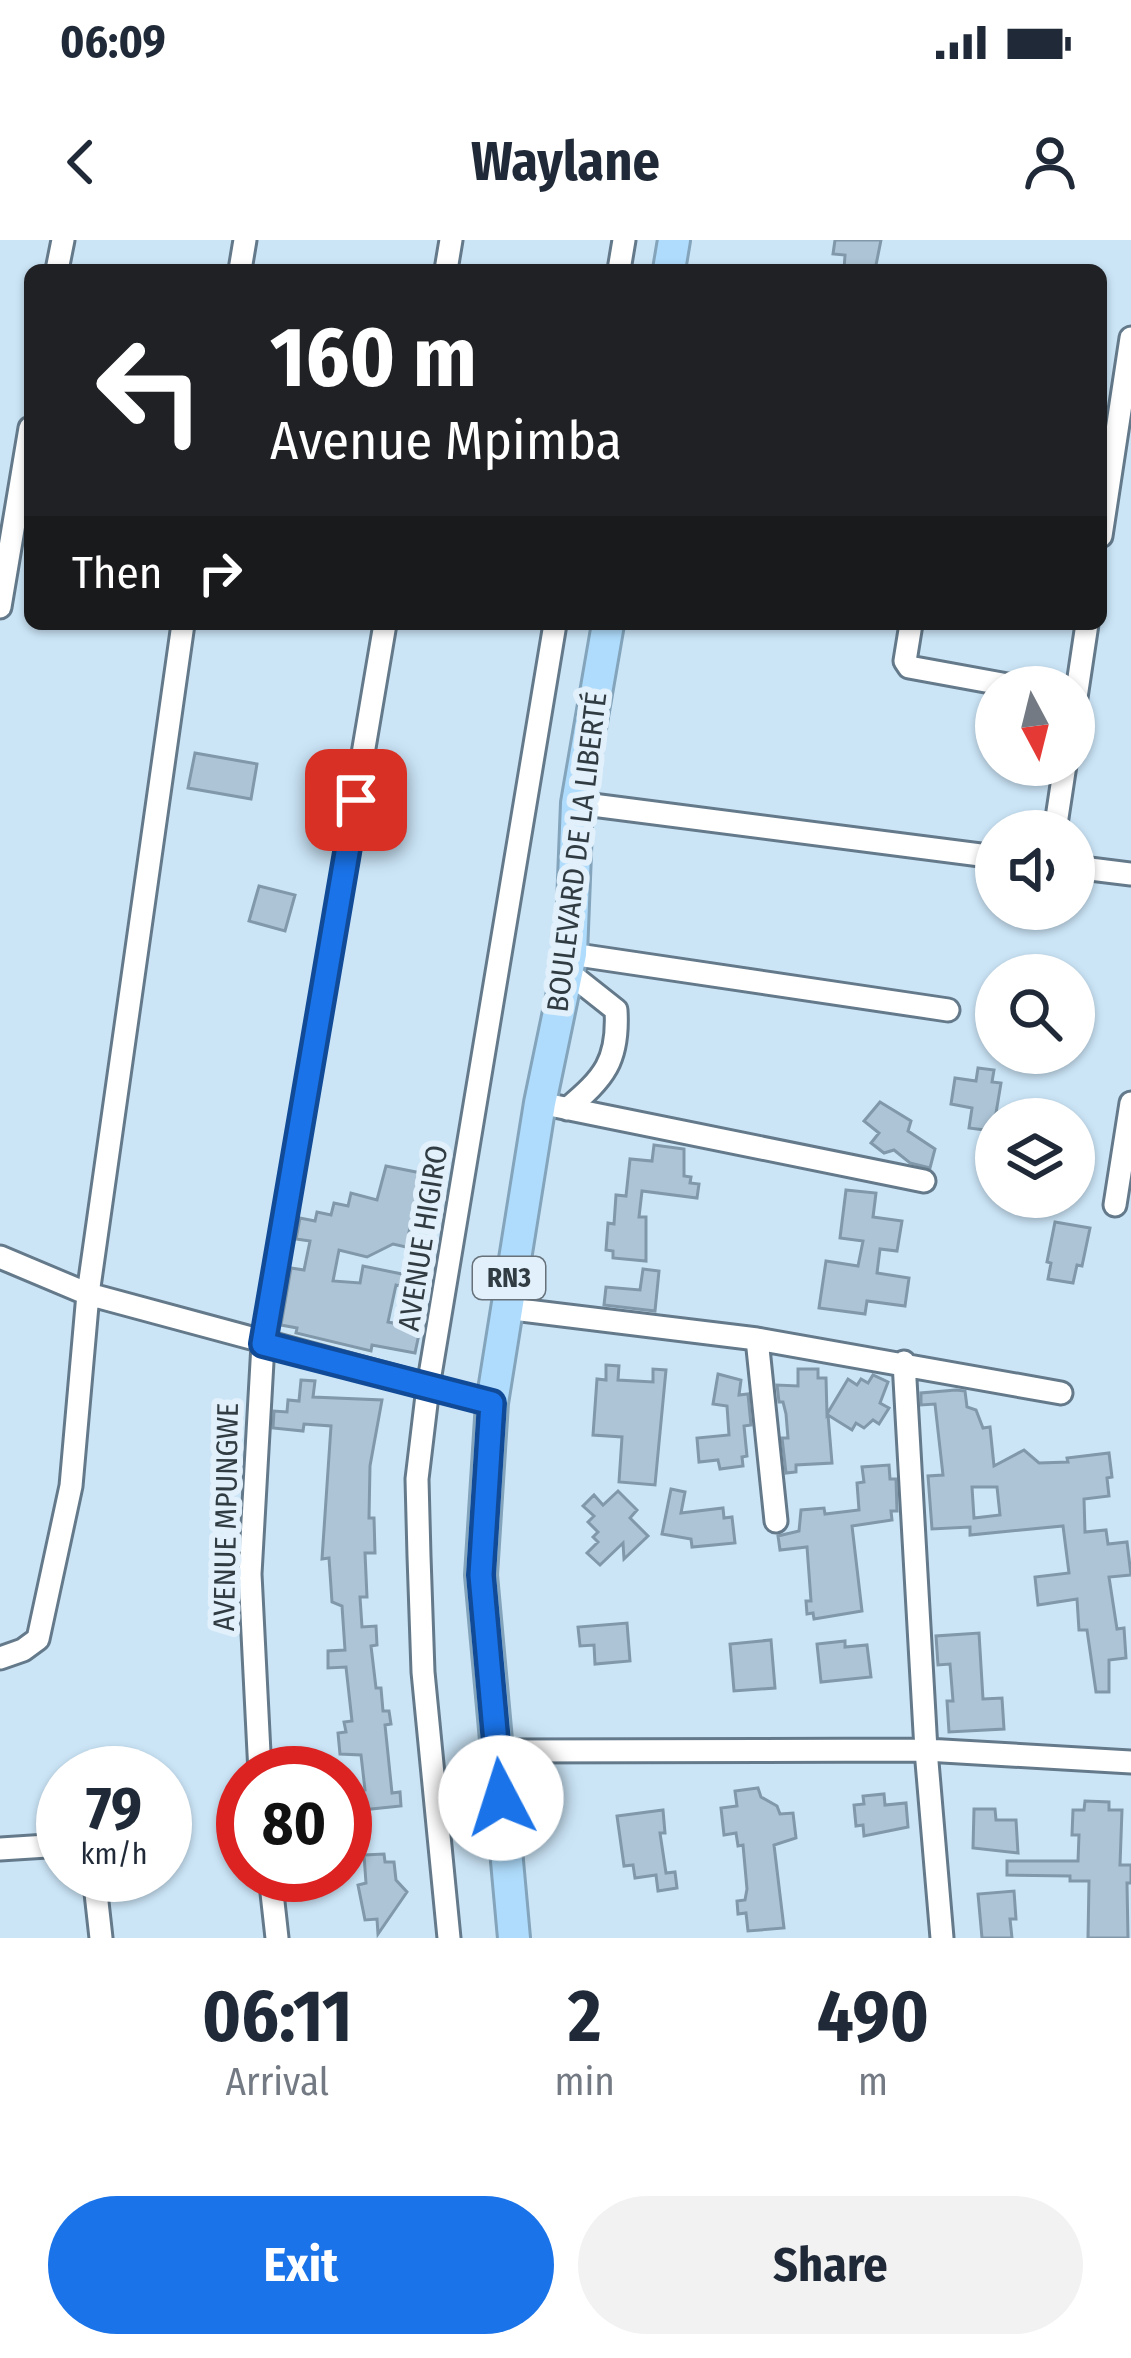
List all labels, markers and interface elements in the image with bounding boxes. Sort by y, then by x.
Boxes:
text: 06:09 [60,15,166,69]
icon: back [48,129,114,195]
icon: person [1017,129,1083,195]
text: Waylane [471,130,660,194]
text: 160 m [270,307,477,408]
icon: left [72,312,228,468]
text: Avenue Mpimba [270,409,622,473]
icon: right [187,540,253,606]
text: Then [72,546,163,600]
north arrow [975,666,1095,786]
map controls [975,666,1095,1218]
street label: BOULEVARD DE LA LIBERTÉ [540,690,614,1014]
pin [305,749,407,851]
icon: arrive [323,767,389,833]
button: sound [975,810,1095,930]
button: search [975,954,1095,1074]
button: layers [975,1098,1095,1218]
street label: AVENUE HIGIRO [391,1142,455,1334]
road number: RN3 [473,1257,545,1299]
street label: AVENUE MPUNGWE [206,1403,246,1631]
position arrow [438,1735,564,1861]
speed limit sign: 80 [216,1746,372,1902]
text: 79 [86,1773,142,1845]
text: km/h [81,1836,147,1872]
text: 06:11 [202,1974,353,2060]
text: 2 [568,1974,601,2060]
text: 490 [817,1974,929,2060]
text: Arrival [226,2059,329,2105]
text: min [555,2059,615,2105]
text: m [858,2059,888,2105]
button: Exit [48,2196,554,2334]
button: Share [578,2196,1083,2334]

